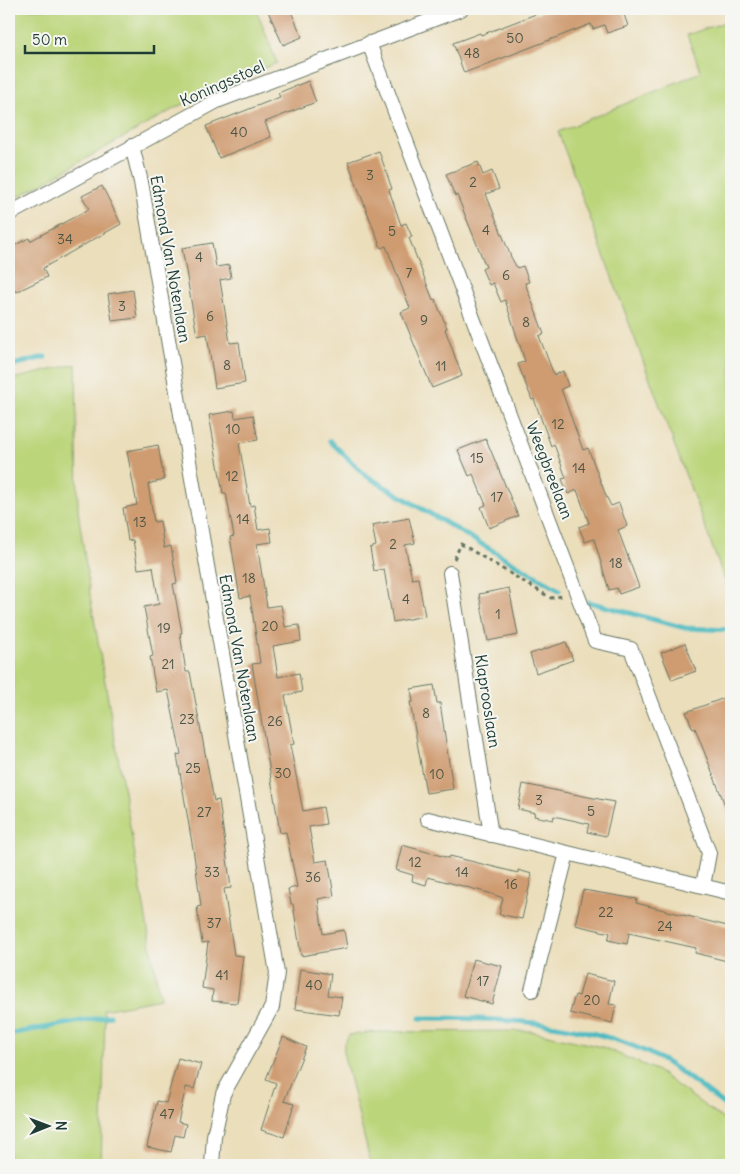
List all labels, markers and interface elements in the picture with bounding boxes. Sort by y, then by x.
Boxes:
scale bar [25,22,154,54]
house number: 50 [506,29,524,47]
text: 50 m [32,30,67,49]
house number: 48 [464,44,480,62]
street label: Koningsstoel [176,55,268,111]
house number: 40 [230,123,248,141]
house number: 3 [366,166,374,184]
house number: 2 [469,173,477,191]
street label: Edmond Van Notenlaan [146,174,196,344]
house number: 4 [482,221,490,239]
house number: 5 [388,222,396,240]
house number: 34 [57,230,73,248]
house number: 4 [195,248,203,266]
house number: 7 [406,264,413,282]
house number: 6 [502,266,510,284]
house number: 3 [118,297,126,315]
house number: 6 [206,307,214,325]
house number: 9 [420,311,428,329]
house number: 8 [522,313,530,331]
house number: 8 [223,356,231,374]
house number: 11 [435,357,447,375]
house number: 12 [551,415,565,433]
street label: Weegbreelaan [522,418,578,522]
house number: 10 [226,420,240,438]
house number: 15 [470,449,484,467]
house number: 14 [572,459,586,477]
house number: 12 [225,467,239,485]
house number: 17 [491,488,503,506]
house number: 14 [236,510,250,528]
house number: 13 [133,513,147,531]
house number: 2 [389,535,397,553]
house number: 18 [609,554,623,572]
house number: 18 [242,569,256,587]
street label: Edmond Van Notenlaan [215,573,265,743]
house number: 4 [402,590,410,608]
house number: 1 [495,605,501,623]
house number: 20 [262,617,278,635]
house number: 19 [157,619,171,637]
street label: Klaprooslaan [471,653,505,749]
house number: 21 [161,655,175,673]
house number: 8 [422,704,430,722]
house number: 23 [179,710,195,728]
house number: 26 [267,712,283,730]
house number: 25 [185,759,201,777]
house number: 30 [274,764,292,782]
house number: 10 [430,765,444,783]
house number: 3 [535,791,543,809]
house number: 5 [587,802,595,820]
house number: 27 [197,803,211,821]
house number: 12 [408,853,422,871]
house number: 33 [204,863,220,881]
house number: 14 [455,863,469,881]
house number: 36 [305,868,321,886]
house number: 16 [504,875,518,893]
house number: 22 [598,903,614,921]
house number: 37 [207,914,222,932]
house number: 24 [657,917,673,935]
house number: 41 [215,966,229,984]
house number: 17 [477,972,489,990]
house number: 40 [305,976,323,994]
house number: 20 [584,991,600,1009]
north arrow [22,1102,72,1152]
house number: 47 [160,1105,175,1123]
text: N [52,1121,70,1131]

